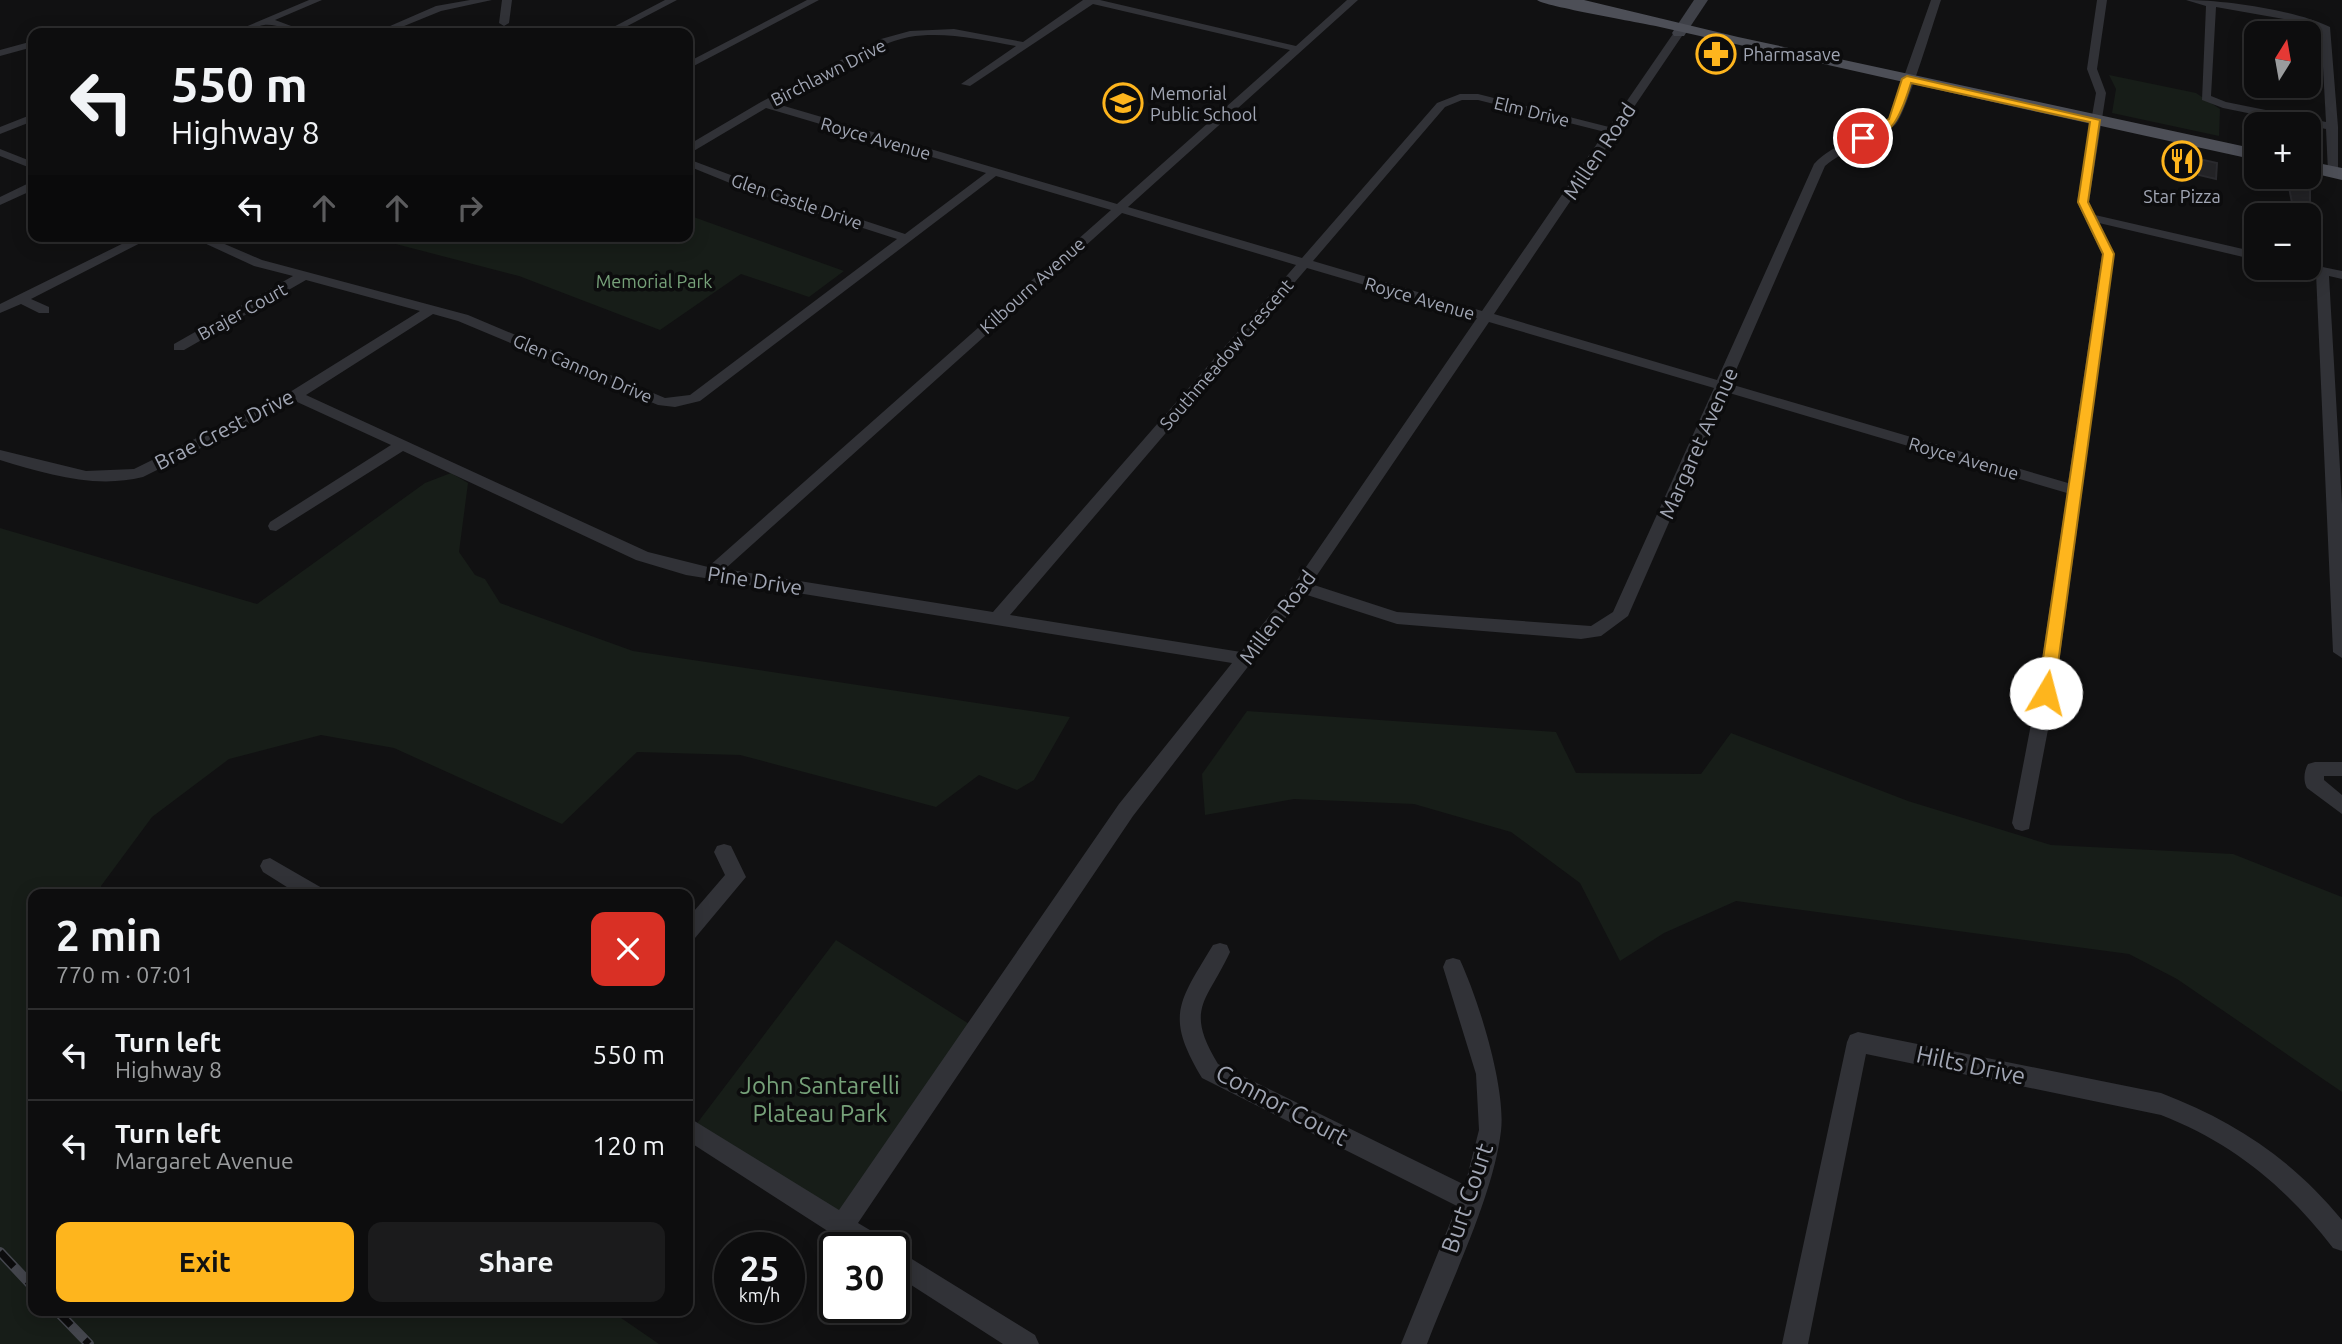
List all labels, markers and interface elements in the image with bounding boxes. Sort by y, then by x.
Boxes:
north arrow [2244,21,2320,98]
map controls [2244,21,2321,280]
pharmacy icon: Pharmasave [1695,33,1737,75]
street label: Birchlawn Drive [767,34,889,110]
place label: Pharmasave [1743,44,1841,64]
icon: left [56,56,147,147]
text: 550 m [171,56,308,111]
school or university icon: Memorial Public School [1102,82,1144,124]
place label: Memorial Public School [1150,83,1257,124]
street label: Elm Drive [1492,92,1572,130]
street label: Millen Road [1558,98,1640,204]
pin [1833,108,1893,168]
button: + [2244,112,2321,189]
street label: Royce Avenue [819,113,933,163]
text: Highway 8 [171,114,320,150]
icon: arrive [1844,119,1882,157]
restaurant icon: Star Pizza [2161,140,2203,182]
street label: Glen Castle Drive [729,169,865,233]
place label: Star Pizza [2143,186,2221,206]
icon: left [232,189,270,227]
icon: ahead [305,189,343,227]
icon: ahead [378,189,416,227]
icon: right [451,189,489,227]
button: − [2244,203,2321,280]
street label: Kilbourn Avenue [976,233,1088,337]
park label: Memorial Park [596,271,712,291]
street label: Royce Avenue [1363,273,1477,323]
street label: Southmeadow Crescent [1155,275,1297,433]
street label: Brajer Court [194,278,290,344]
street label: Glen Cannon Drive [510,330,656,406]
street label: Margaret Avenue [1654,364,1742,522]
street label: Brae Crest Drive [151,384,297,474]
street label: Royce Avenue [1907,433,2021,483]
street label: Pine Drive [706,561,804,599]
street label: Millen Road [1234,565,1320,669]
position arrow [2009,656,2083,730]
text: 2 min [56,912,162,959]
button: close [591,912,665,986]
text: 770 m · 07:01 [56,962,194,987]
text: Turn left [115,1028,221,1057]
icon: left [56,1036,94,1074]
text: 550 m [593,1040,665,1069]
street label: Hilts Drive [1914,1040,2028,1090]
text: Highway 8 [115,1057,222,1082]
street label: Connor Court [1211,1059,1353,1151]
park label: John Santarelli Plateau Park [740,1072,900,1127]
text: Turn left [115,1119,221,1148]
icon: left [56,1127,94,1165]
text: 120 m [593,1131,665,1160]
street label: Burt Court [1436,1139,1498,1256]
text: Margaret Avenue [115,1148,294,1173]
button: Exit [56,1222,354,1302]
button: Share [368,1222,665,1302]
speed limit sign: 30 [819,1232,910,1323]
text: 25 [740,1248,779,1288]
text: km/h [739,1285,780,1305]

